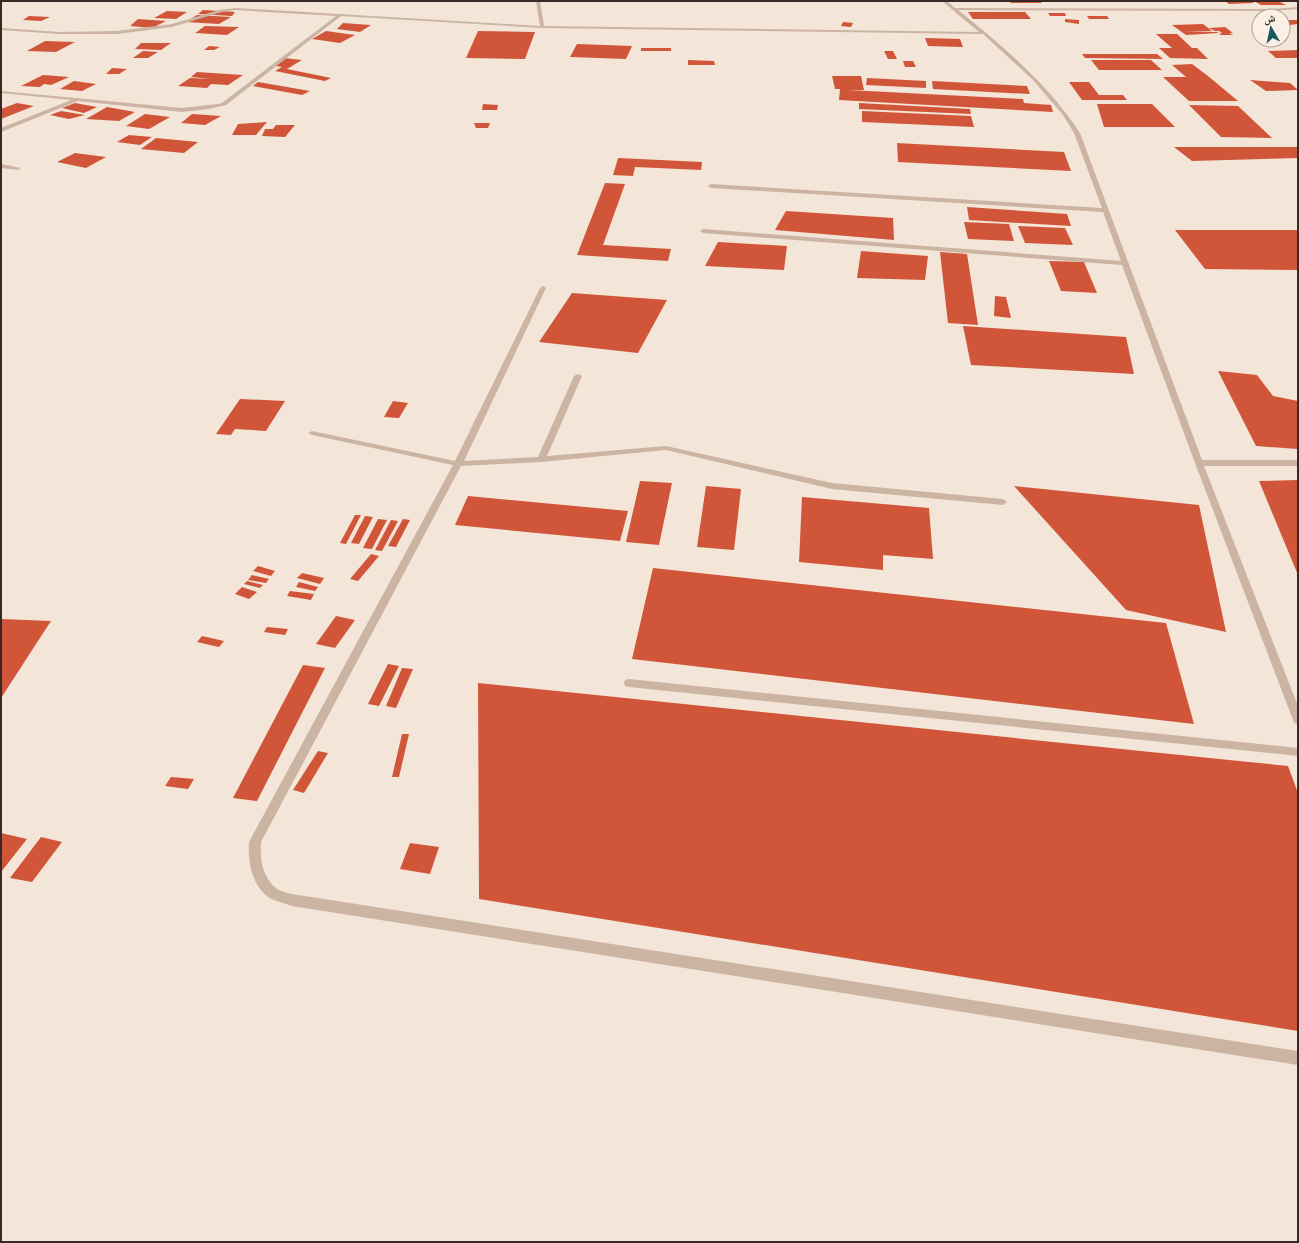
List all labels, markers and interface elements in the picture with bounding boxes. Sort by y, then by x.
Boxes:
north arrow [1251,8,1291,48]
text: ش [1263,11,1277,27]

